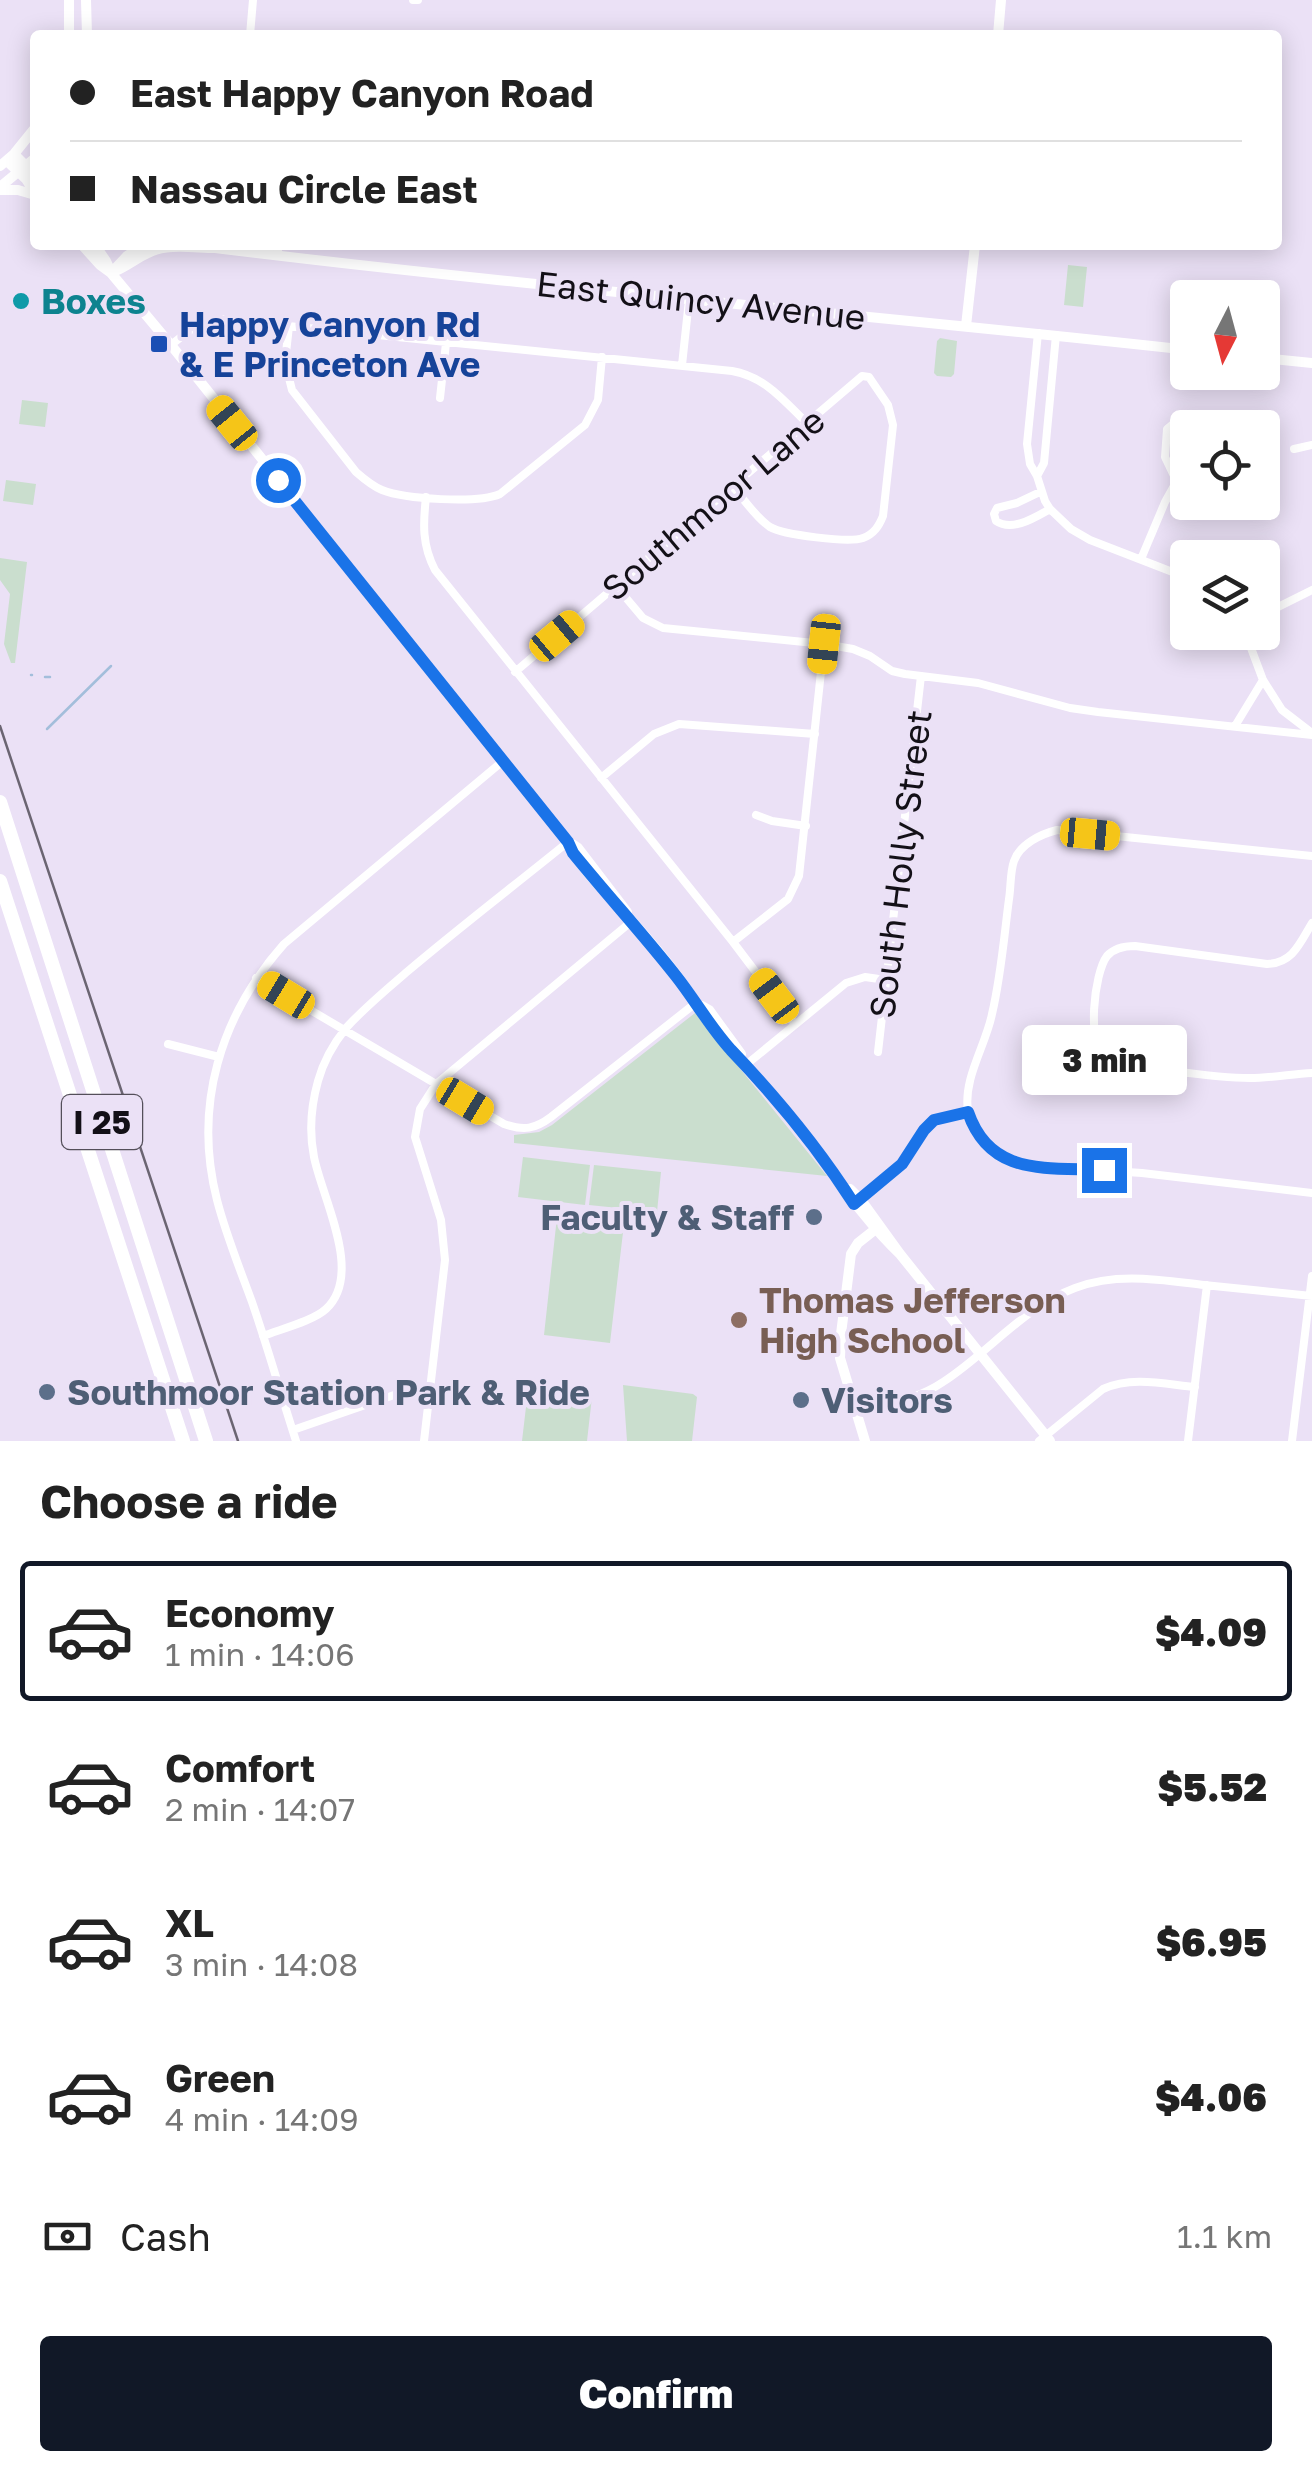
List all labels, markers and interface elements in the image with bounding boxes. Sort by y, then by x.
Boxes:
text: East Happy Canyon Road [130,70,594,115]
text: Nassau Circle East [130,166,478,211]
street label: East Quincy Avenue [535,262,867,338]
place label: Boxes [41,280,146,322]
north arrow [1170,280,1280,390]
map controls [1170,280,1280,650]
marker: Boxes [10,290,32,312]
place label: Happy Canyon Rd & E Princeton Ave [179,303,480,385]
marker: Happy Canyon Rd & E Princeton Ave [148,333,170,355]
car [201,390,263,456]
street label: Southmoor Lane [593,399,833,609]
button: locate [1170,410,1280,520]
route start [256,458,301,503]
button: layers [1170,540,1280,650]
car [524,605,590,667]
car [806,613,842,675]
street label: South Holly Street [860,708,940,1020]
car [1059,816,1121,852]
car [744,963,804,1029]
car [253,967,319,1023]
callout: 3 min [1022,1025,1186,1095]
text: 3 min [1062,1041,1147,1079]
car [432,1073,498,1129]
road number: I 25 [62,1095,142,1149]
route end [1082,1148,1127,1193]
place label: Faculty & Staff [540,1196,794,1238]
marker: Faculty & Staff [803,1206,825,1228]
place label: Thomas Jefferson High School [759,1279,1066,1361]
marker: Thomas Jefferson High School [728,1309,750,1331]
place label: Southmoor Station Park & Ride [67,1371,590,1413]
place label: Visitors [821,1379,953,1421]
marker: Southmoor Station Park & Ride [36,1381,58,1403]
marker: Visitors [790,1389,812,1411]
text: Choose a ride [40,1474,338,1528]
icon: car [45,1586,135,1676]
text: Economy [165,1590,334,1635]
text: $4.09 [1155,1609,1267,1654]
text: 1 min · 14:06 [165,1635,355,1673]
icon: car [45,1741,135,1831]
text: Comfort [165,1745,315,1790]
text: $5.52 [1158,1764,1267,1809]
text: 2 min · 14:07 [165,1790,355,1828]
icon: car [45,1896,135,1986]
text: XL [165,1900,214,1945]
text: $6.95 [1156,1919,1267,1964]
text: 3 min · 14:08 [165,1945,358,1983]
icon: car [45,2051,135,2141]
text: Green [165,2055,275,2100]
text: $4.06 [1155,2074,1267,2119]
text: 4 min · 14:09 [165,2100,359,2138]
icon: cash [40,2209,95,2264]
text: Cash [120,2214,211,2259]
text: 1.1 km [1177,2217,1272,2255]
button: Confirm [40,2336,1272,2451]

